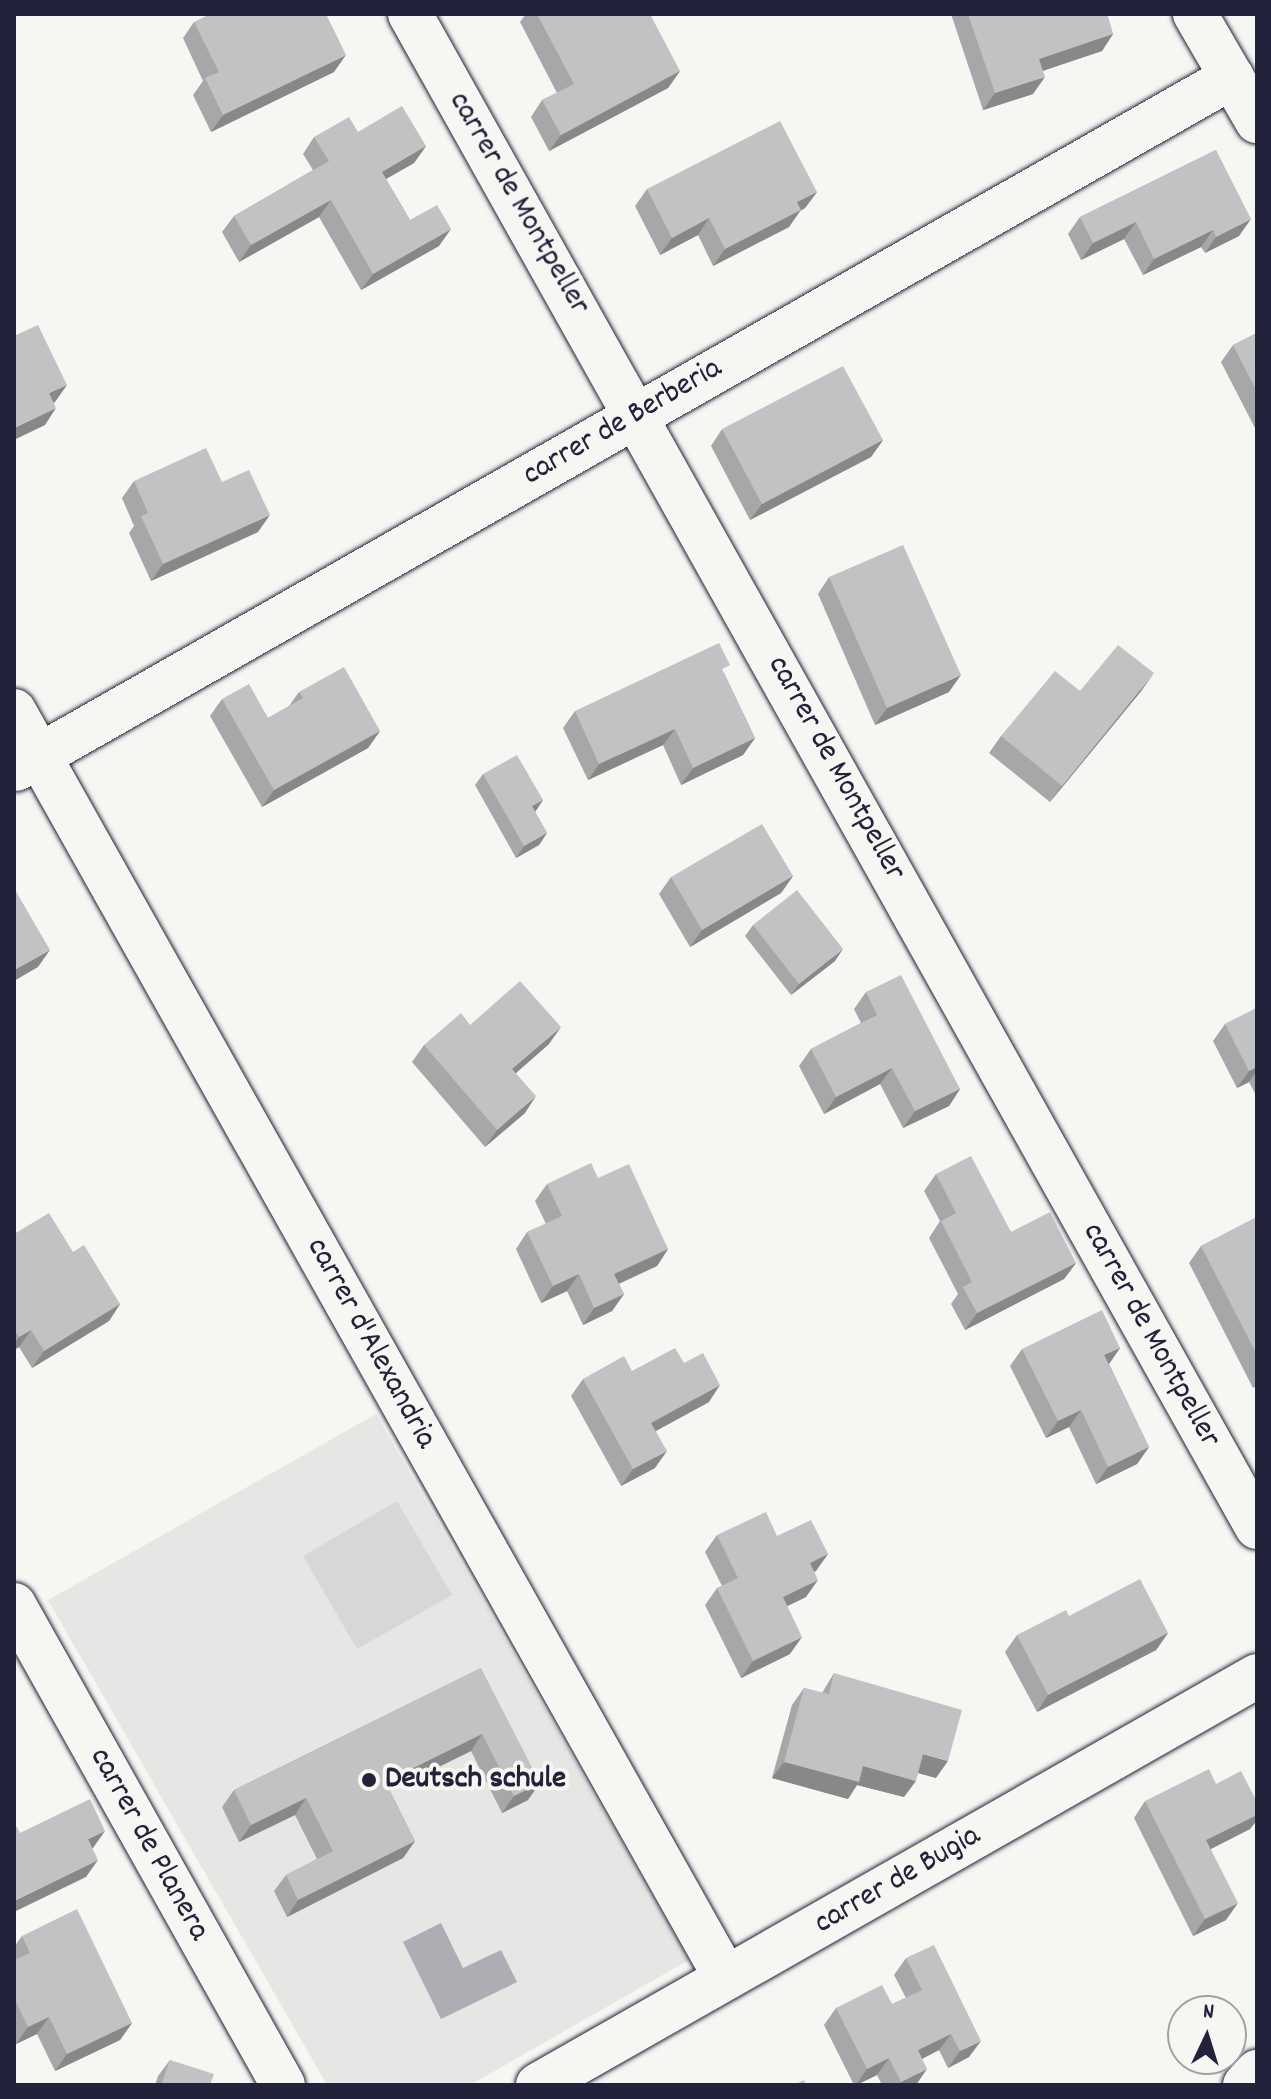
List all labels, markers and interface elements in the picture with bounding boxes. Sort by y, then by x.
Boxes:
street label: carrer de Montpeller [439,86,597,322]
street label: carrer de Berberia [517,351,729,495]
street label: carrer de Montpeller [757,650,913,888]
street label: carrer de Montpeller [1072,1217,1228,1455]
street label: carrer d'Alexandria [296,1232,444,1456]
street label: carrer de Planera [79,1742,217,1948]
place label: Deutsch schule [385,1761,566,1799]
marker: Deutsch schule [360,1771,378,1789]
street label: carrer de Bugia [808,1818,988,1944]
north arrow [1167,1995,1247,2075]
text: N [1202,1997,1215,2028]

